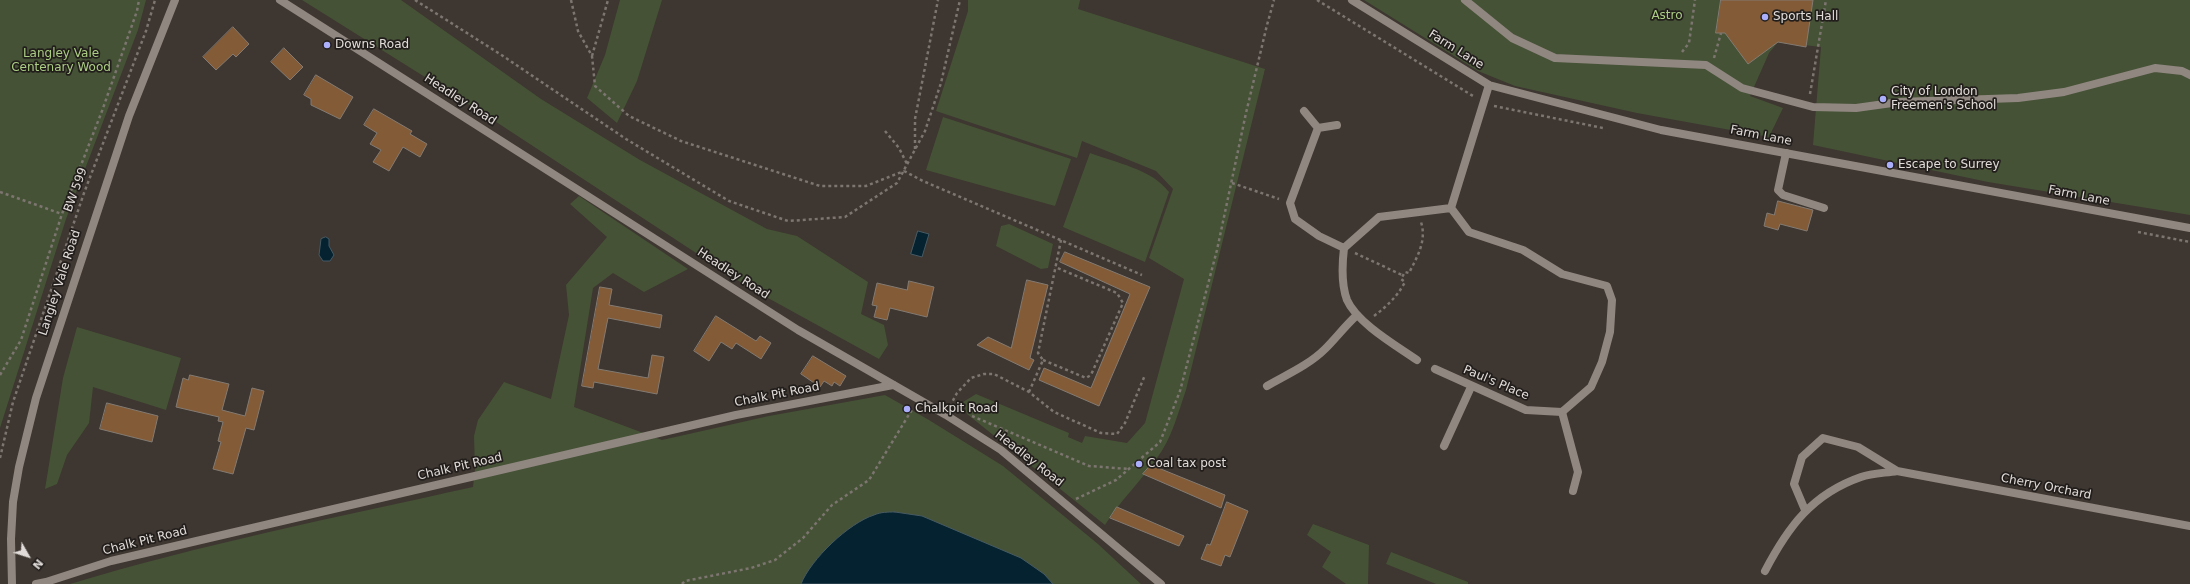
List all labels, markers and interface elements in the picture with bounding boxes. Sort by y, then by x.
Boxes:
park label: Astro [1651,9,1683,23]
place label: Sports Hall [1773,10,1838,24]
marker: Sports Hall [1760,12,1770,22]
street label: Farm Lane [1426,27,1486,73]
place label: Downs Road [335,38,409,52]
marker: Downs Road [322,40,332,50]
park label: Langley Vale Centenary Wood [11,47,111,75]
street label: Headley Road [421,71,499,129]
place label: City of London Freemen's School [1891,85,1996,113]
marker: City of London Freemen's School [1878,94,1888,104]
street label: Farm Lane [1729,123,1793,149]
place label: Escape to Surrey [1898,158,2000,172]
marker: Escape to Surrey [1885,160,1895,170]
street label: BW 599 [61,166,91,214]
street label: Farm Lane [2047,183,2111,209]
street label: Langley Vale Road [36,228,84,338]
street label: Headley Road [694,245,772,303]
street label: Paul's Place [1461,363,1531,403]
street label: Chalk Pit Road [733,380,821,410]
place label: Chalkpit Road [915,402,998,416]
marker: Chalkpit Road [902,404,912,414]
street label: Headley Road [992,428,1066,490]
street label: Chalk Pit Road [416,450,504,484]
place label: Coal tax post [1147,457,1226,471]
marker: Coal tax post [1134,459,1144,469]
street label: Cherry Orchard [1999,471,2093,503]
street label: Chalk Pit Road [101,524,189,558]
north arrow [8,536,48,576]
text: N [30,556,46,572]

